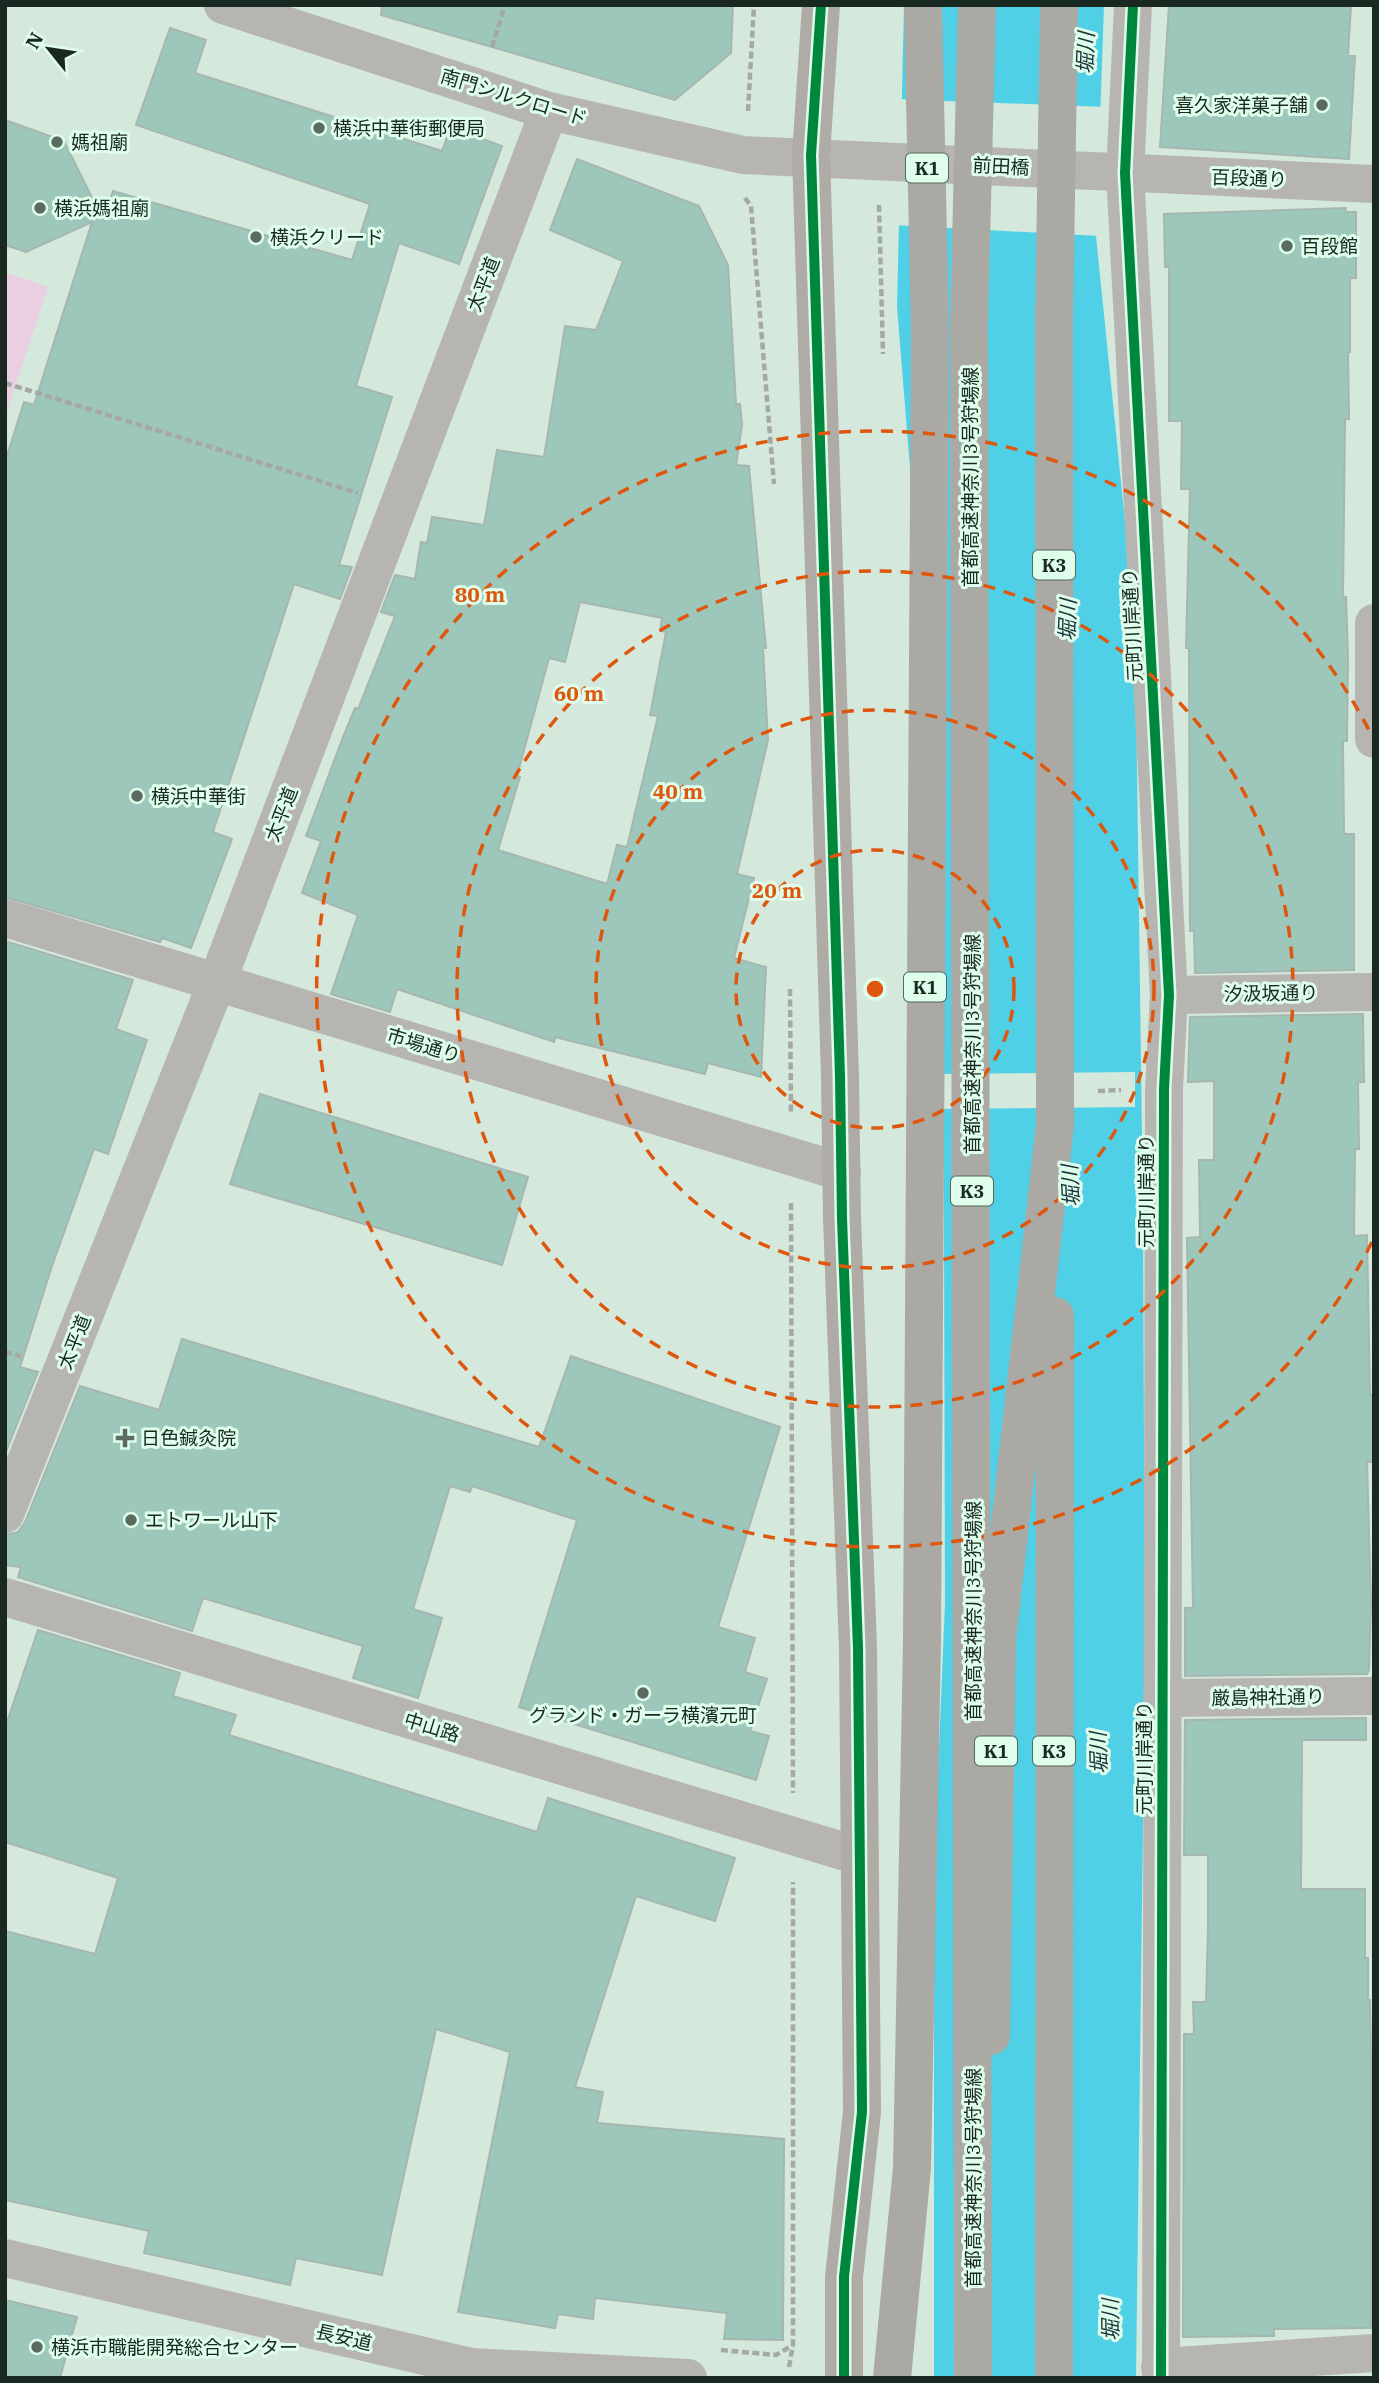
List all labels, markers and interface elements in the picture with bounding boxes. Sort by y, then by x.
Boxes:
north arrow [14,14,84,84]
text: N [20,28,48,53]
water label: 堀川 [1070,30,1100,74]
street label: 南門シルクロード [438,63,590,131]
place label: 喜久家洋菓子舗 [1175,93,1308,117]
marker: 喜久家洋菓子舗 [1314,97,1330,113]
place label: 横浜中華街郵便局 [333,116,485,140]
marker: 横浜中華街郵便局 [311,120,327,136]
place label: 媽祖廟 [71,130,128,154]
marker: 媽祖廟 [49,134,65,150]
street label: 前田橋 [972,153,1030,179]
road number: K1 [906,154,948,182]
street label: 百段通り [1211,165,1287,191]
place label: 横浜媽祖廟 [54,196,149,220]
marker: 横浜媽祖廟 [32,200,48,216]
place label: 横浜クリード [270,225,384,249]
marker: 横浜クリード [248,229,264,245]
place label: 百段館 [1301,234,1358,258]
marker: 百段館 [1279,238,1295,254]
street label: 太平道 [462,253,504,315]
street label: 首都高速神奈川3号狩場線 [958,367,982,587]
road number: K3 [1033,550,1075,580]
street label: 元町川岸通り [1117,567,1147,683]
text: 80 m [455,580,505,608]
water label: 堀川 [1052,597,1082,641]
text: 60 m [554,679,604,707]
text: 40 m [653,777,703,805]
street label: 太平道 [260,783,302,845]
place label: 横浜中華街 [151,784,246,808]
marker: 横浜中華街 [129,788,145,804]
text: 20 m [752,876,802,904]
street label: 首都高速神奈川3号狩場線 [960,934,984,1154]
road number: K1 [904,972,946,1002]
centre of rings [863,977,887,1001]
street label: 汐汲坂通り [1223,980,1319,1006]
street label: 市場通り [384,1022,464,1068]
street label: 元町川岸通り [1134,1134,1158,1248]
water label: 堀川 [1055,1162,1085,1208]
road number: K3 [951,1176,993,1206]
street label: 太平道 [52,1311,96,1373]
place label: 日色鍼灸院 [141,1426,236,1450]
marker: 日色鍼灸院 [115,1428,135,1448]
street label: 首都高速神奈川3号狩場線 [961,1501,985,1721]
place label: エトワール山下 [145,1508,278,1532]
marker: エトワール山下 [123,1512,139,1528]
street label: 厳島神社通り [1211,1684,1325,1710]
marker: グランド・ガーラ横濱元町 [635,1685,651,1701]
street label: 元町川岸通り [1132,1701,1156,1815]
place label: グランド・ガーラ横濱元町 [529,1703,757,1727]
street label: 中山路 [401,1707,463,1747]
water label: 堀川 [1083,1730,1113,1774]
road number: K1 [975,1736,1017,1766]
road number: K3 [1033,1736,1075,1766]
street label: 首都高速神奈川3号狩場線 [961,2068,985,2288]
water label: 堀川 [1096,2297,1124,2341]
street label: 長安道 [314,2319,374,2355]
place label: 横浜市職能開発総合センター [51,2335,298,2359]
marker: 横浜市職能開発総合センター [29,2339,45,2355]

